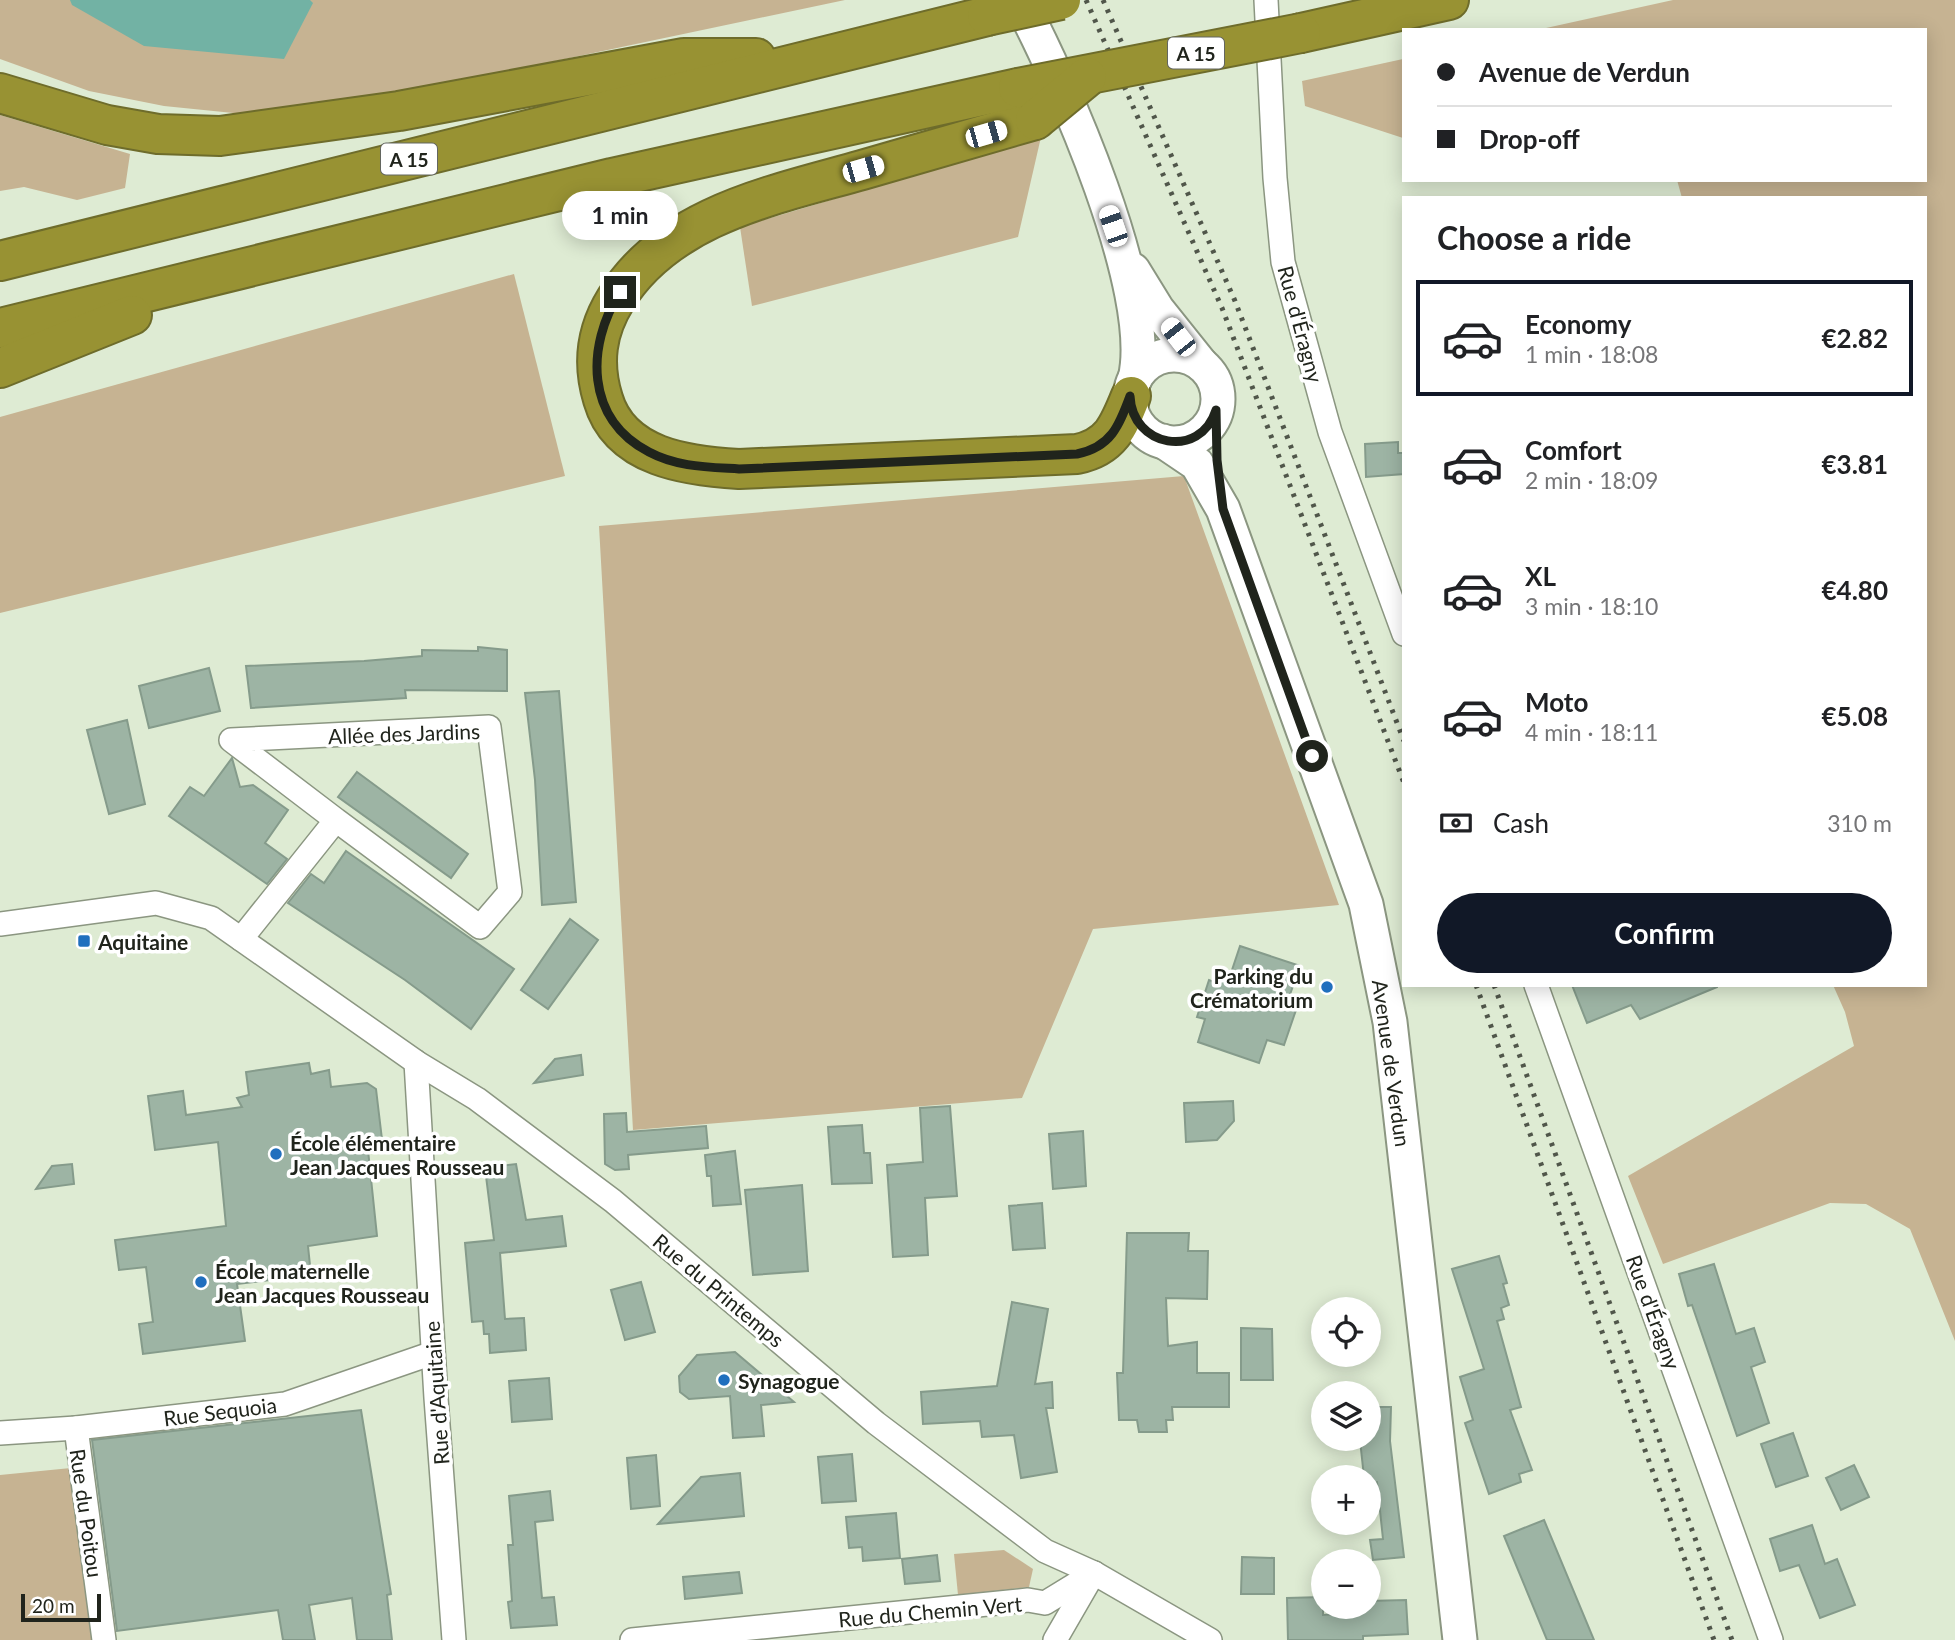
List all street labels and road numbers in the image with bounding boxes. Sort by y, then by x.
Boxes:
road number: A 15 [1168,38,1224,68]
road number: A 15 [381,144,437,174]
street label: Rue d'Éragny [1273,263,1329,385]
street label: Allée des Jardins [328,718,480,748]
street label: Avenue de Verdun [1368,978,1416,1148]
street label: Rue du Printemps [648,1228,790,1352]
street label: Rue d'Éragny [1622,1251,1686,1373]
street label: Rue d'Aquitaine [419,1320,453,1466]
street label: Rue Sequoia [162,1392,278,1430]
street label: Rue du Poitou [66,1447,108,1579]
street label: Rue du Chemin Vert [837,1590,1023,1631]

